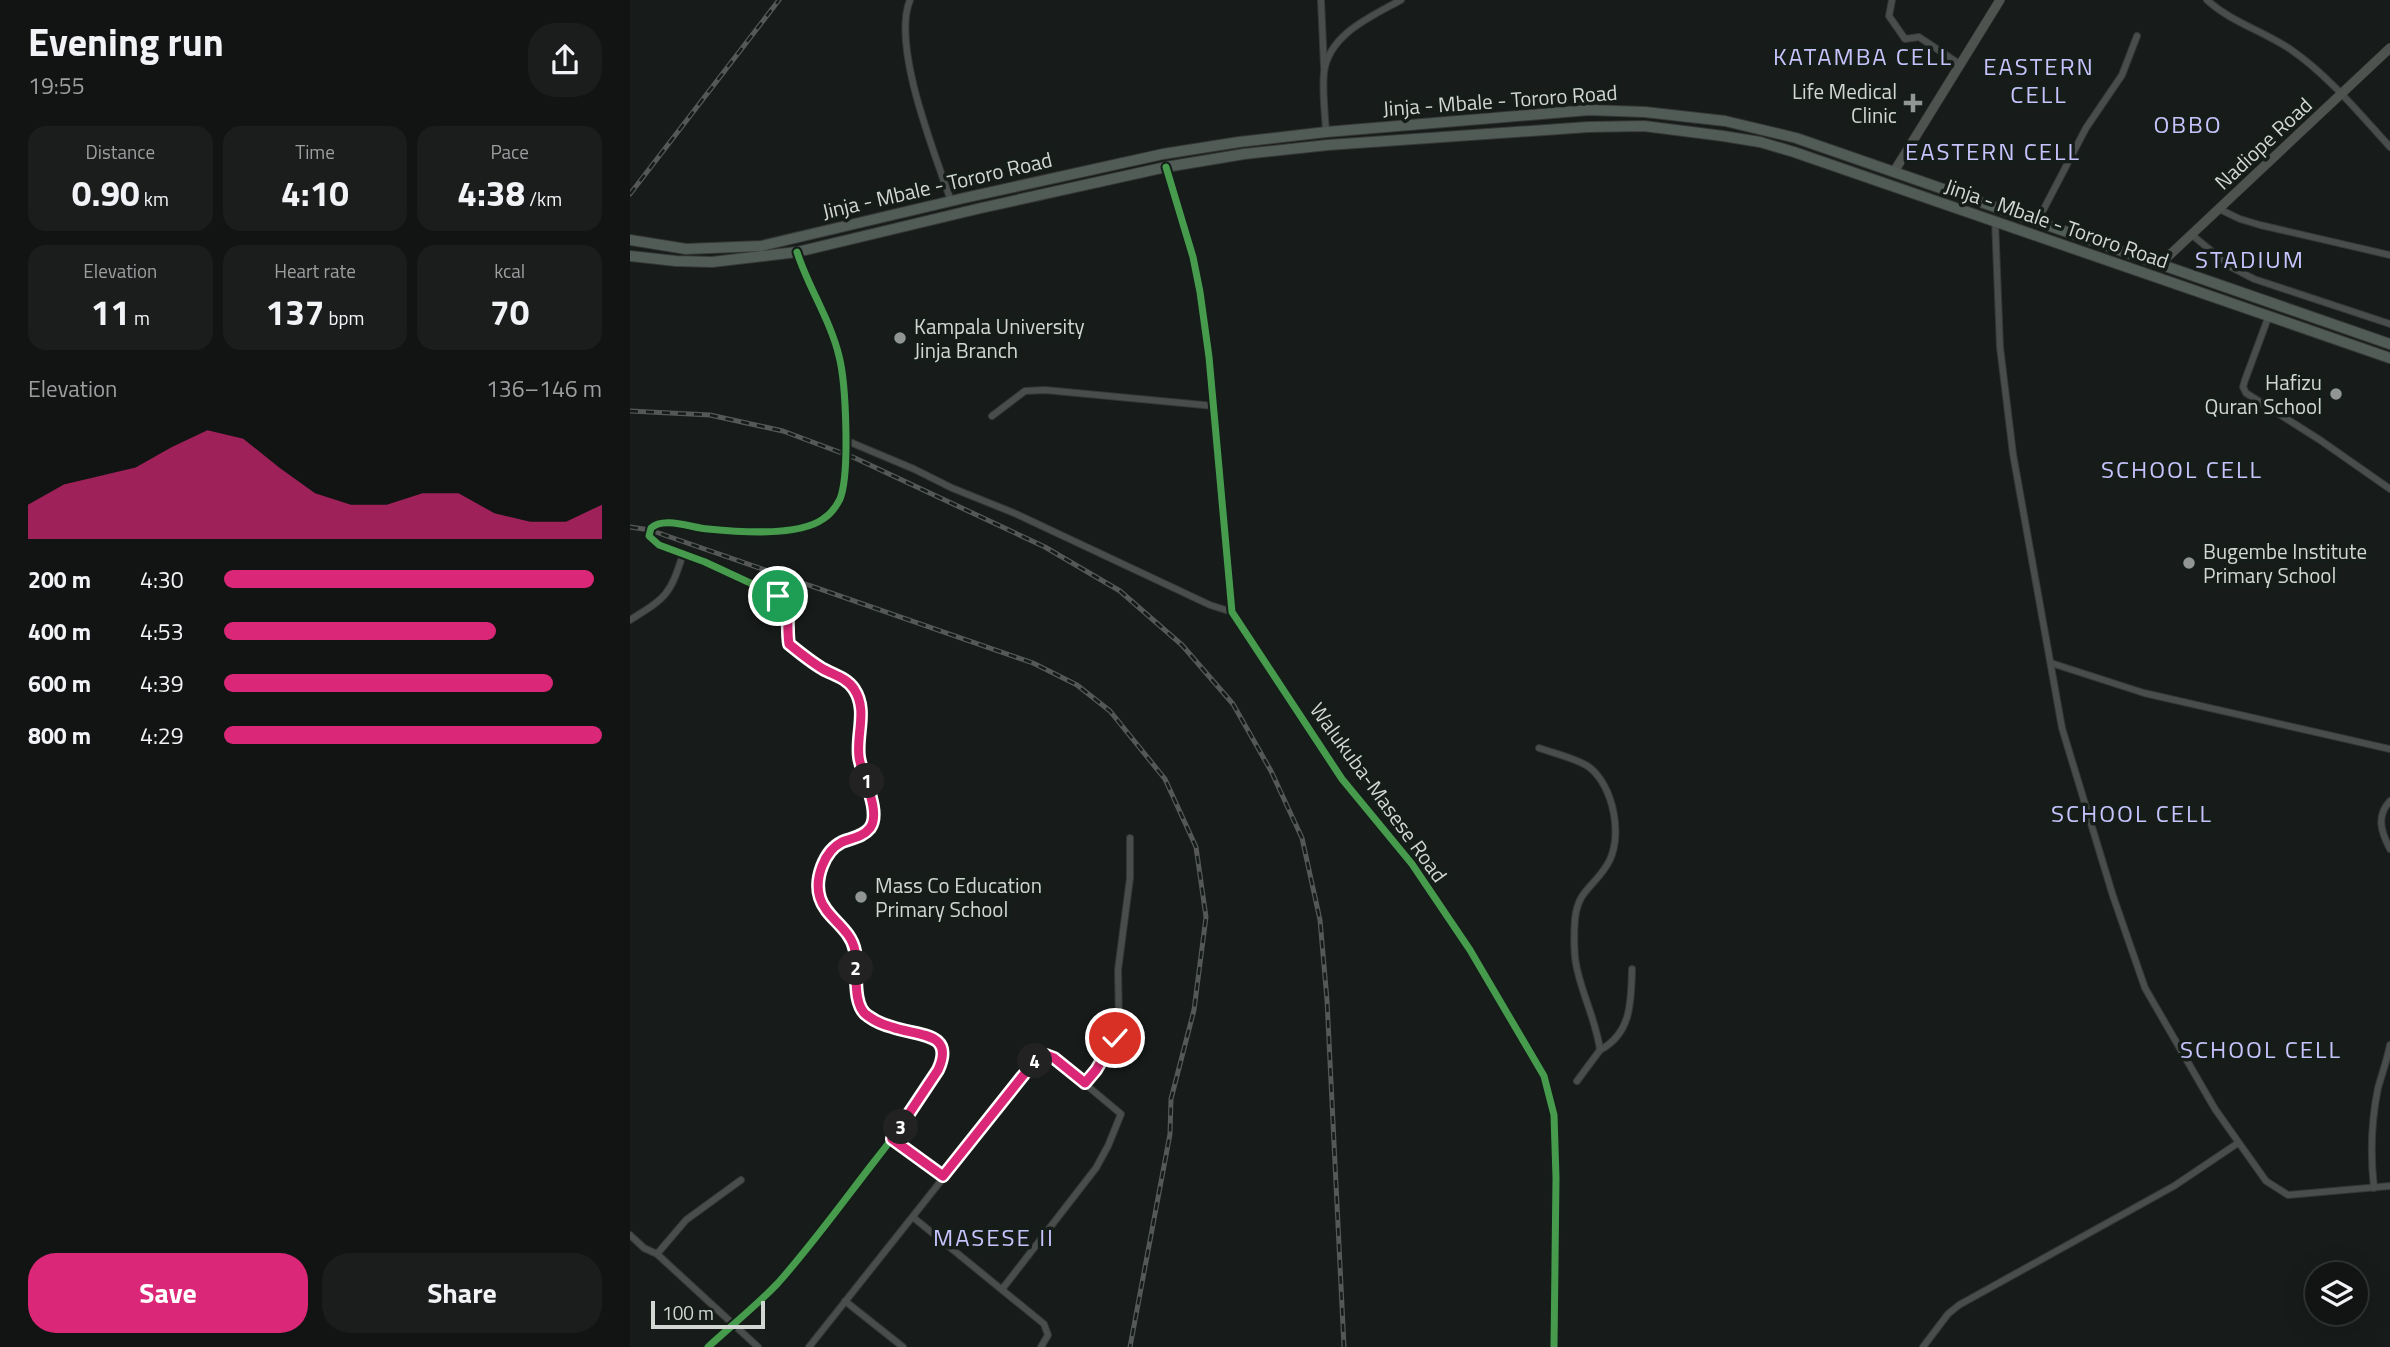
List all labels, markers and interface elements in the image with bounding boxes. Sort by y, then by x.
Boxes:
text: Evening run [28,13,224,71]
button: share [528,23,602,97]
district label: KATAMBA CELL [1773,38,1953,74]
district label: EASTERN CELL [1983,48,2095,112]
text: 19:55 [28,68,85,103]
place label: Life Medical Clinic [1792,75,1897,131]
street label: Jinja - Mbale - Tororo Road [1382,76,1618,124]
street label: Nadiope Road [2207,89,2319,197]
marker: Life Medical Clinic [1903,93,1923,113]
district label: OBBO [2153,106,2223,142]
district label: EASTERN CELL [1905,133,2081,169]
text: Distance [86,137,155,166]
text: Time [295,137,335,166]
text: Pace [490,137,529,166]
street label: Jinja - Mbale - Tororo Road [819,143,1055,227]
text: 0.90 [72,166,140,220]
text: 4:10 [281,166,349,220]
text: 4:38 [457,166,525,220]
street label: Jinja - Mbale - Tororo Road [1941,170,2173,276]
text: km [140,184,169,213]
text: /km [525,184,562,213]
district label: STADIUM [2195,241,2305,277]
text: Elevation [83,256,157,285]
text: Heart rate [274,256,356,285]
text: kcal [494,256,525,285]
text: 11 [91,285,130,339]
text: 137 [266,285,324,339]
text: 70 [490,285,529,339]
text: m [130,303,150,332]
text: bpm [324,303,364,332]
place label: Kampala University Jinja Branch [914,310,1085,366]
marker: Kampala University Jinja Branch [892,330,908,346]
place label: Hafizu Quran School [2204,366,2322,422]
text: Elevation [28,371,117,406]
text: 136–146 m [486,371,602,406]
marker: Hafizu Quran School [2328,386,2344,402]
district label: SCHOOL CELL [2101,451,2263,487]
place label: Bugembe Institute Primary School [2203,535,2367,591]
marker: Bugembe Institute Primary School [2181,555,2197,571]
text: 200 m [28,562,91,597]
text: 4:30 [140,562,184,597]
pin [748,566,808,626]
icon: arrive [759,577,797,615]
text: 400 m [28,614,91,649]
text: 4:53 [140,614,184,649]
text: 600 m [28,666,91,701]
text: 4:39 [140,666,184,701]
street label: Walukuba-Masese Road [1303,695,1455,889]
text: 800 m [28,718,91,753]
text: 4:29 [140,718,184,753]
pin: 1 [849,764,884,798]
text: 1 [861,766,872,795]
district label: SCHOOL CELL [2051,795,2213,831]
place label: Mass Co Education Primary School [875,869,1042,925]
marker: Mass Co Education Primary School [853,889,869,905]
pin: 2 [838,950,874,986]
text: 2 [850,953,861,982]
pin [1085,1008,1145,1068]
icon: check [1096,1019,1134,1057]
district label: SCHOOL CELL [2180,1031,2342,1067]
pin: 4 [1018,1044,1052,1078]
text: 4 [1029,1046,1040,1075]
pin: 3 [884,1110,918,1144]
text: 3 [895,1112,906,1141]
district label: MASESE II [933,1219,1055,1255]
button: Save [28,1253,308,1333]
button: Share [322,1253,602,1333]
map controls [2305,1262,2368,1325]
button: layers [2305,1262,2368,1325]
scale bar [651,1298,765,1330]
text: 100 m [662,1298,714,1327]

